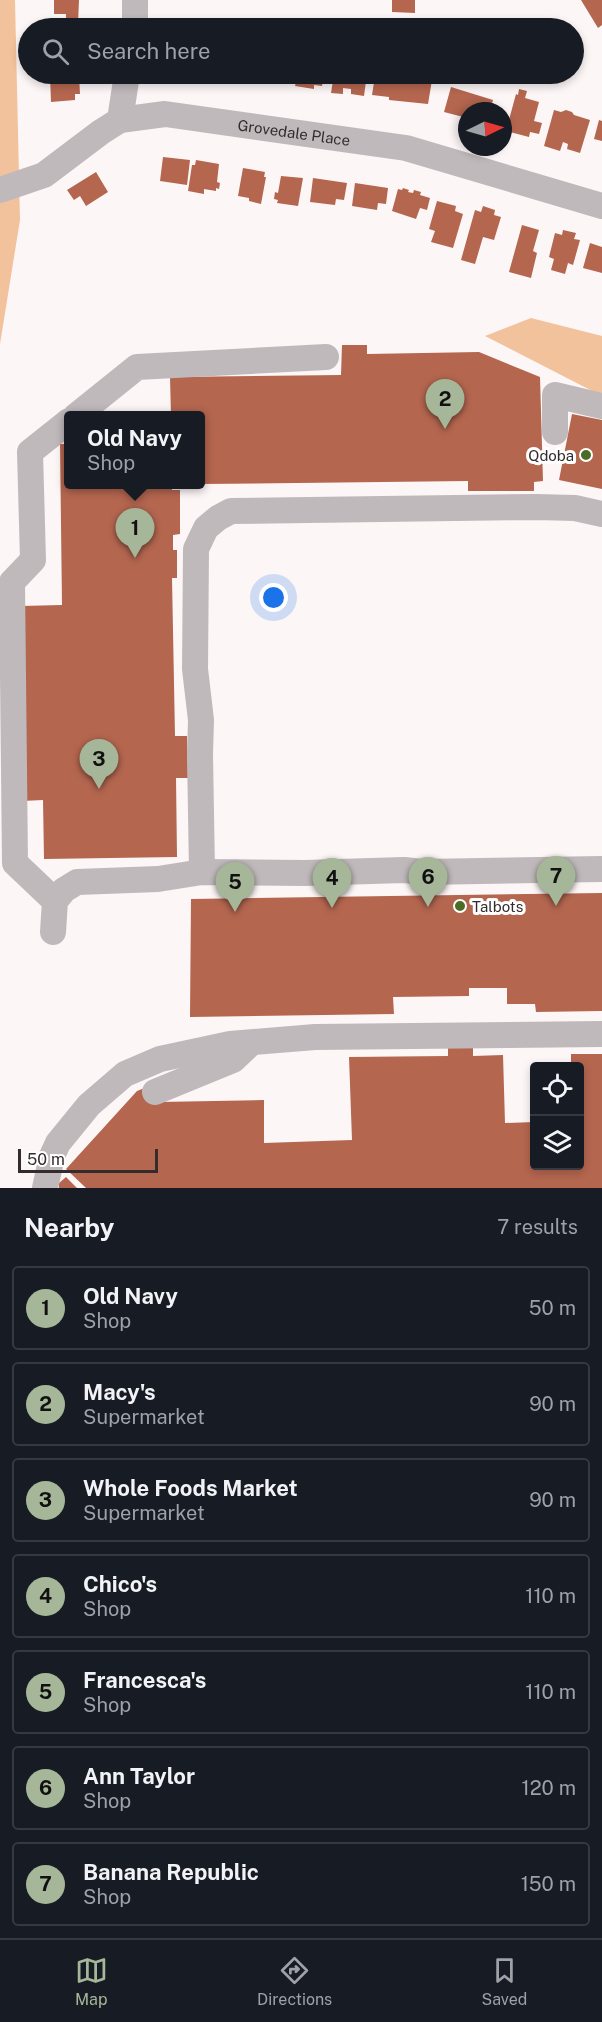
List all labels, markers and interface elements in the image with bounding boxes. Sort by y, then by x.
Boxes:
search box [18,18,584,84]
icon: search [39,35,72,68]
text: Search here [87,38,211,64]
north arrow [458,102,512,156]
street label: Grovedale Place [237,116,351,149]
pin: 2 [426,380,464,429]
popup [64,411,205,489]
text: Old Navy [87,425,182,451]
place label: Qdoba [528,447,574,464]
marker: Qdoba [579,448,593,462]
text: Shop [87,451,135,475]
pin: 1 [116,508,154,558]
your location [259,583,288,612]
pin: 3 [80,740,118,789]
pin: 7 [536,856,576,906]
pin: 4 [312,858,352,908]
pin: 6 [408,858,448,907]
pin: 5 [216,862,254,912]
place label: Talbots [472,898,523,915]
marker: Talbots [453,899,467,913]
map controls [530,1062,584,1170]
button: locate [530,1062,584,1116]
button: layers [530,1116,584,1170]
scale bar [18,1146,158,1174]
text: 50 m [27,1150,65,1169]
text: Nearby [24,1212,114,1243]
text: 7 results [497,1215,578,1239]
text: Old Navy [83,1283,178,1309]
text: 1 [41,1296,50,1320]
text: 50 m [529,1296,576,1320]
text: Shop [83,1309,131,1333]
text: Macy's [83,1379,156,1405]
text: 2 [39,1392,52,1416]
text: 90 m [529,1392,576,1416]
text: Supermarket [83,1405,205,1429]
text: Whole Foods Market [83,1475,298,1501]
text: 3 [39,1488,52,1512]
text: 90 m [529,1488,576,1512]
text: Supermarket [83,1501,205,1525]
text: Chico's [83,1571,157,1597]
text: 4 [39,1584,52,1608]
text: 110 m [525,1584,576,1608]
text: Shop [83,1597,131,1621]
text: Francesca's [83,1667,206,1693]
text: 5 [39,1680,52,1704]
text: 110 m [525,1680,576,1704]
text: Shop [83,1693,131,1717]
text: Ann Taylor [83,1763,195,1789]
text: 6 [39,1776,52,1800]
text: 120 m [522,1776,576,1800]
text: Shop [83,1789,131,1813]
text: Banana Republic [83,1859,259,1885]
text: 7 [39,1872,52,1896]
text: 150 m [521,1872,576,1896]
text: Shop [83,1885,131,1909]
tab: Map [75,1954,108,2009]
tab: Directions [257,1954,332,2009]
tab: Saved [482,1954,527,2009]

